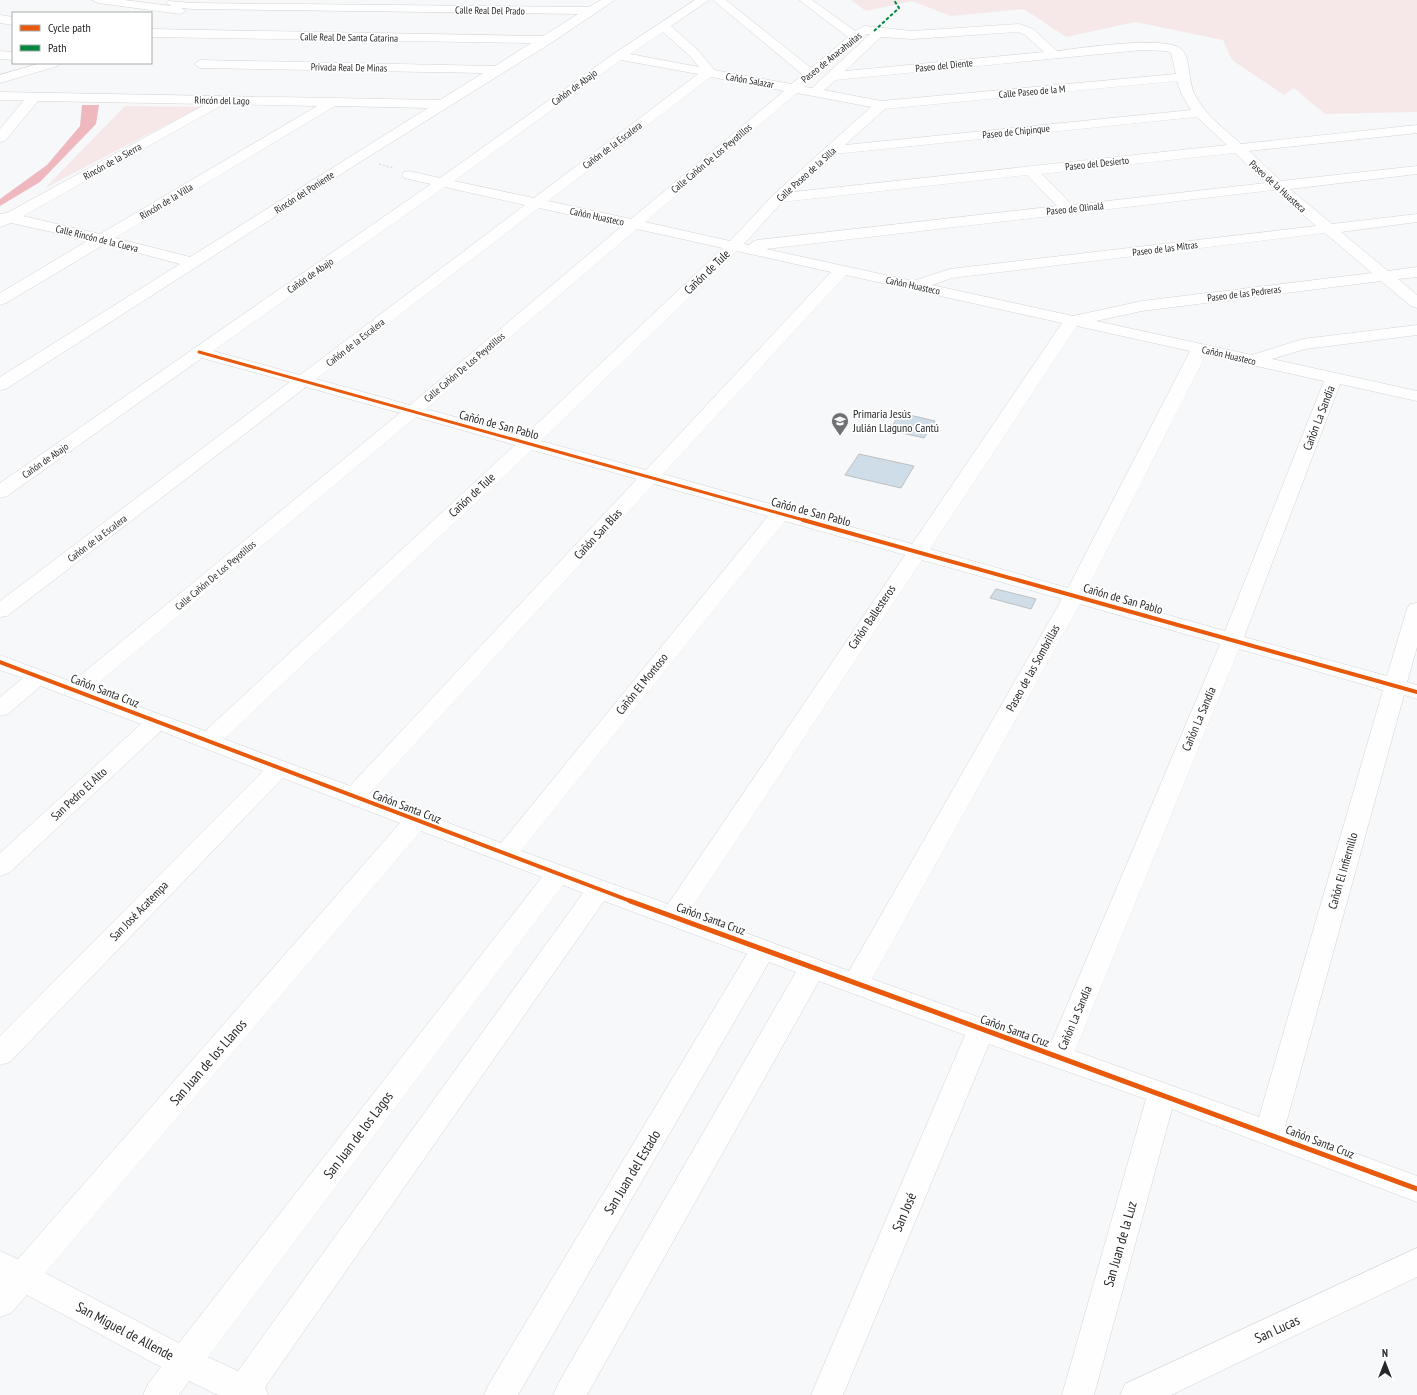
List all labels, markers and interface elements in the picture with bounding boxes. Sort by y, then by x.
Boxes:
street label: Calle Real Del Prado [455,3,525,18]
legend [12,12,152,64]
text: Cycle path [48,20,91,35]
street label: Paseo de Anacahuitas [798,29,865,86]
street label: Calle Real De Santa Catarina [300,30,398,45]
text: Path [48,40,66,55]
street label: Paseo del Diente [915,56,973,75]
street label: Privada Real De Minas [311,60,388,75]
street label: Cañón de Abajo [549,66,600,108]
street label: Cañón Salazar [725,70,775,91]
street label: Calle Paseo de la M [998,82,1066,101]
street label: Rincón del Lago [194,94,250,107]
street label: Cañón de la Escalera [580,119,645,172]
street label: Calle Cañón De Los Peyotillos [668,120,755,196]
street label: Paseo de Chipinque [982,122,1050,141]
street label: Rincón de la Sierra [81,140,144,183]
street label: Calle Paseo de la Silla [774,144,839,205]
street label: Paseo del Desierto [1065,154,1130,173]
street label: Paseo de la Huasteca [1246,157,1309,215]
street label: Rincón del Poniente [272,168,337,217]
street label: Rincón de la Villa [137,180,195,222]
street label: Paseo de Olinalá [1046,199,1104,218]
street label: Cañón Huasteco [569,204,625,229]
street label: Calle Rincón de la Cueva [54,222,139,255]
street label: Paseo de las Mitras [1132,238,1199,259]
street label: Cañón de Tule [681,246,733,297]
street label: Cañón de Abajo [285,255,336,296]
street label: Cañón Huasteco [885,273,941,298]
street label: Paseo de las Pedreras [1206,282,1282,304]
street label: Cañón de la Escalera [323,315,387,369]
street label: Calle Cañón De Los Peyotillos [421,329,508,405]
street label: Cañón Huasteco [1201,343,1257,368]
street label: Cañón La Sandía [1299,383,1338,452]
place label: Primaria Jesús Julián Llaguno Cantú [852,406,939,435]
street label: Cañón de San Pablo [458,407,541,442]
school or university icon: Primaria Jesús Julián Llaguno Cantú [830,411,850,436]
street label: Cañón de Abajo [20,440,71,481]
street label: Cañón de Tule [445,469,498,520]
street label: Cañón de San Pablo [770,494,853,529]
street label: Cañón San Blas [571,505,625,562]
street label: Cañón de la Escalera [65,512,130,565]
street label: Calle Cañón De Los Peyotillos [172,537,259,613]
street label: Cañón de San Pablo [1082,580,1165,617]
street label: Cañón Ballesteros [845,582,899,652]
street label: Paseo de las Sombrillas [1002,622,1063,714]
street label: Cañón El Montoso [612,650,671,717]
street label: Cañón Santa Cruz [69,671,142,711]
street label: Cañón La Sandía [1178,684,1219,753]
street label: San Pedro El Alto [48,764,110,823]
street label: Cañón Santa Cruz [371,787,444,827]
street label: Cañón El Infiernillo [1324,831,1361,911]
street label: San José Acatempa [106,877,171,944]
street label: Cañón Santa Cruz [675,899,748,938]
street label: Cañón La Sandía [1054,983,1095,1052]
street label: Cañón Santa Cruz [979,1011,1052,1050]
street label: San Juan de los Llanos [166,1015,250,1109]
street label: San Juan de los Lagos [319,1088,397,1182]
street label: Cañón Santa Cruz [1284,1122,1357,1162]
street label: San Juan del Estado [600,1127,664,1217]
street label: San José [888,1190,920,1234]
street label: San Juan de la Luz [1099,1199,1141,1289]
street label: San Miguel de Allende [73,1298,177,1364]
street label: San Lucas [1252,1311,1303,1347]
north arrow [1365,1343,1405,1383]
text: N [1382,1346,1388,1360]

